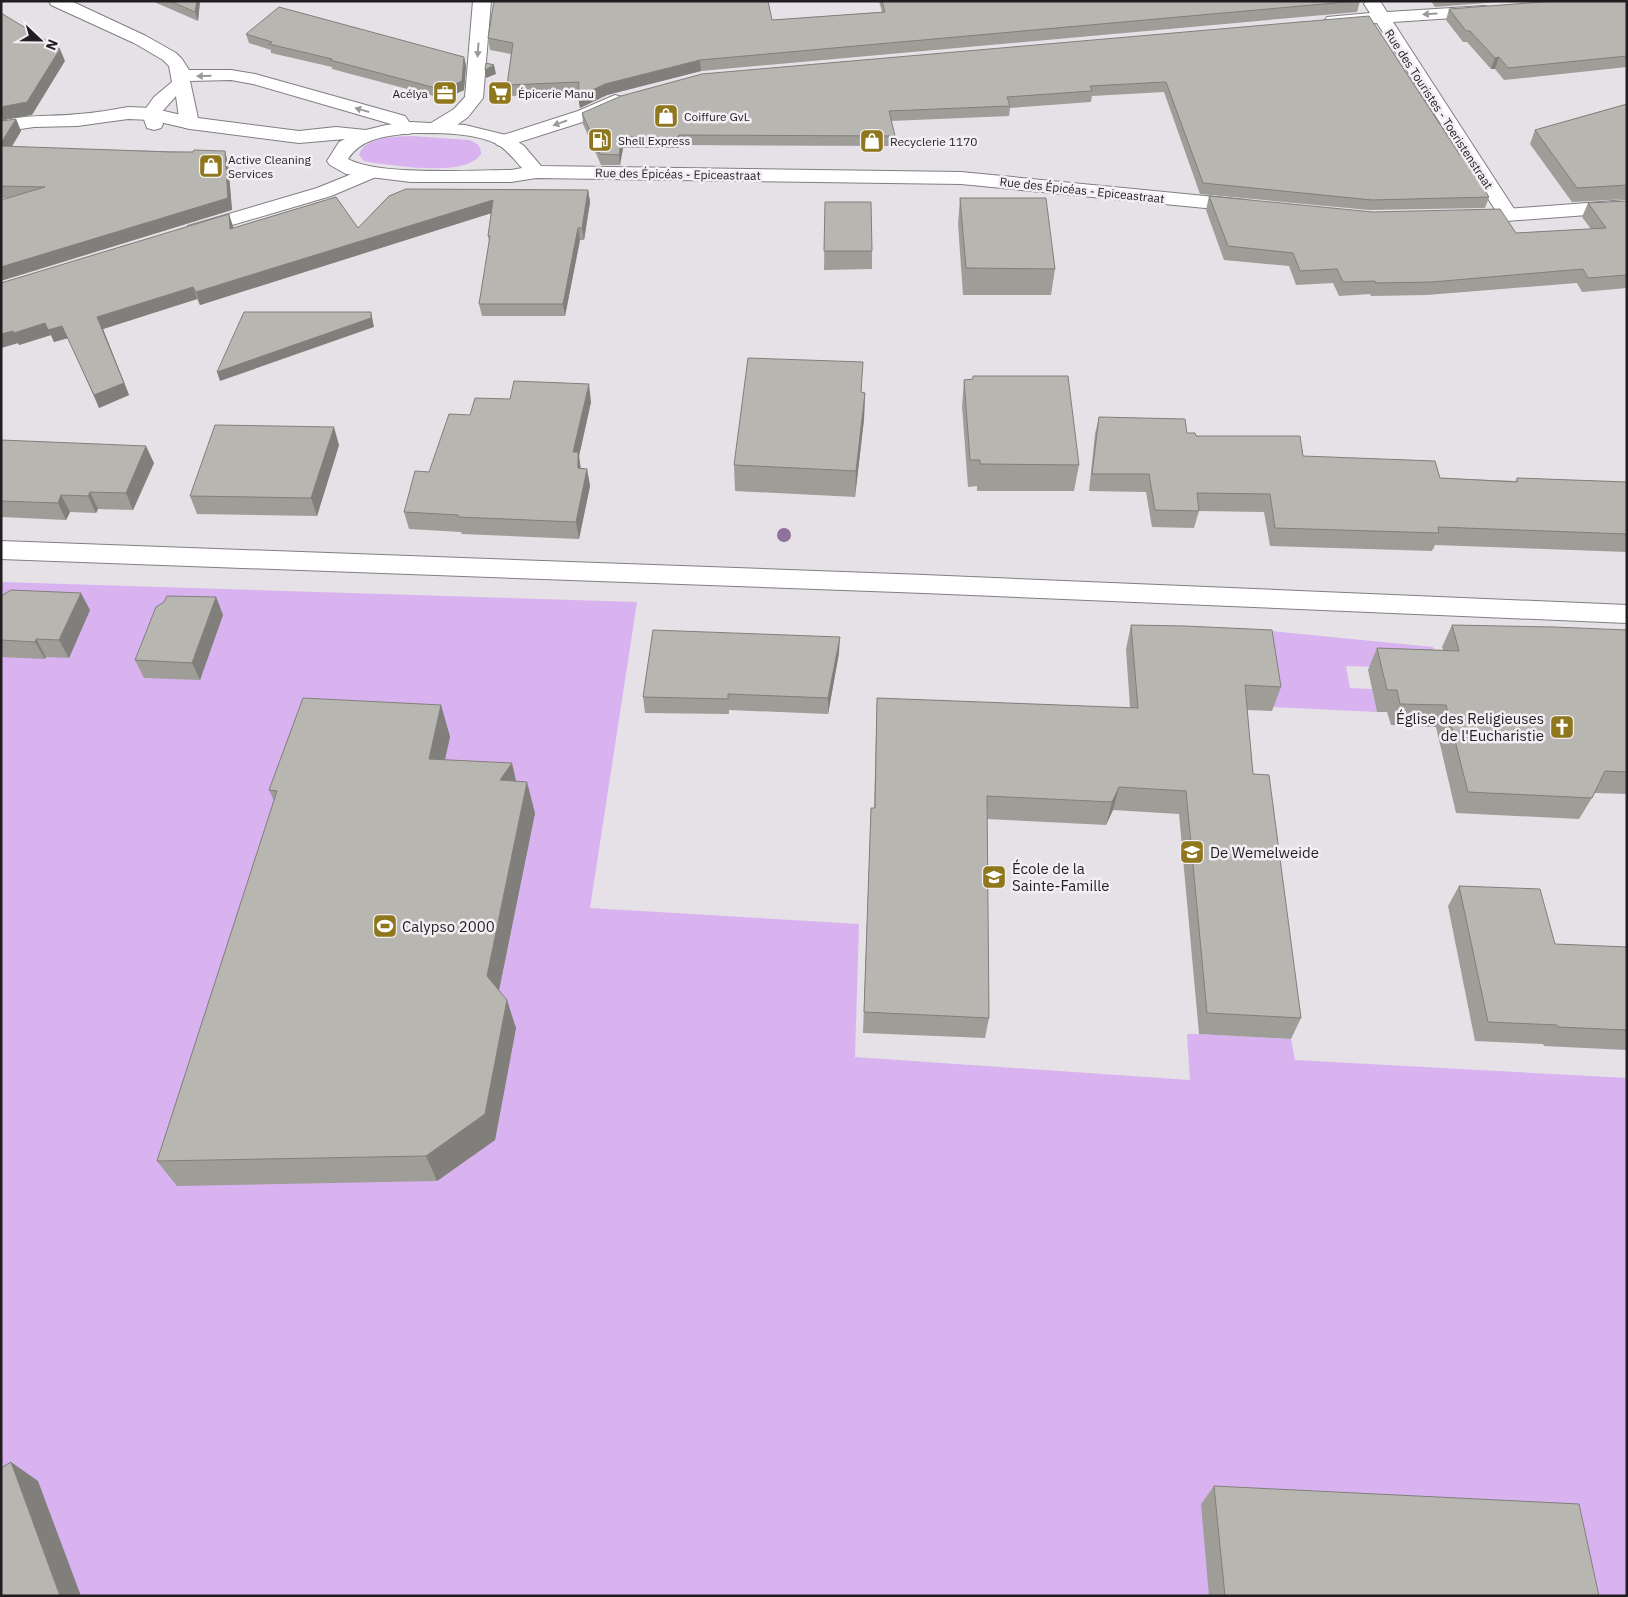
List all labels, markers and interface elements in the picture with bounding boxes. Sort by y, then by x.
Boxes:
one-way arrow [1422,11,1438,19]
north arrow [15,15,65,65]
street label: Rue des Touristes - Toeristenstraat [1382,26,1496,192]
text: N [42,37,62,53]
one-way arrow [473,42,481,58]
one-way arrow [196,72,212,80]
office icon: Acélya [432,80,458,106]
supermarket icon: Épicerie Manu [487,80,513,106]
place label: Acélya [392,86,429,101]
place label: Épicerie Manu [518,86,594,101]
shop icon: Coiffure GvL [653,103,679,129]
one-way arrow [355,105,370,113]
place label: Coiffure GvL [684,109,750,124]
one-way arrow [552,119,567,127]
fuel station icon: Shell Express [587,127,613,153]
shop icon: Recyclerie 1170 [859,128,885,154]
place label: Shell Express [618,133,690,148]
place label: Recyclerie 1170 [890,134,978,149]
place label: Active Cleaning Services [228,152,312,181]
shop icon: Active Cleaning Services [198,153,224,179]
street label: Rue des Épicéas - Epiceastraat [595,165,761,183]
street label: Rue des Épicéas - Epiceastraat [999,174,1165,206]
place label: Église des Religieuses de l'Eucharistie [1396,709,1544,745]
church icon: Église des Religieuses de l'Eucharistie [1549,714,1575,740]
school or university icon: De Wemelweide [1179,839,1205,865]
place label: De Wemelweide [1210,843,1319,862]
place label: École de la Sainte-Famille [1012,859,1110,895]
school or university icon: École de la Sainte-Famille [981,864,1007,890]
sports icon: Calypso 2000 [372,913,398,939]
place label: Calypso 2000 [402,917,495,936]

